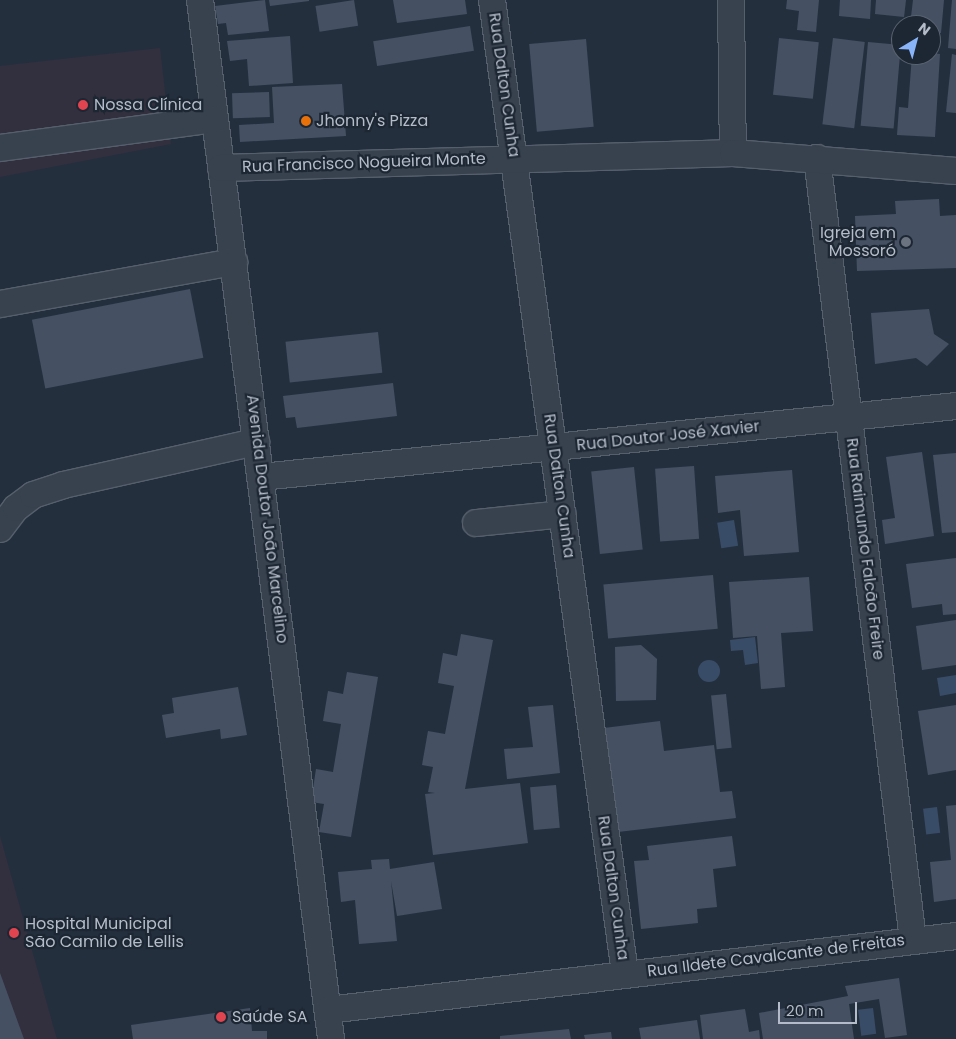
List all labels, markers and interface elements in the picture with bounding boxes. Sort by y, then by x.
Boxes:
street label: Rua Dalton Cunha [484,12,524,158]
north arrow [891,15,941,65]
text: N [914,18,935,40]
place label: Nossa Clínica [94,95,202,115]
marker: Nossa Clínica [76,98,90,112]
place label: Jhonny's Pizza [316,111,428,131]
marker: Jhonny's Pizza [300,115,312,127]
street label: Rua Francisco Nogueira Monte [242,149,486,177]
place label: Igreja em Mossoró [820,223,896,261]
marker: Igreja em Mossoró [900,236,912,248]
street label: Avenida Doutor João Marcelino [242,394,292,644]
street label: Rua Dalton Cunha [539,413,579,559]
street label: Rua Doutor José Xavier [576,417,760,455]
street label: Rua Raimundo Falcão Freire [842,437,888,661]
street label: Rua Dalton Cunha [593,815,633,961]
place label: Hospital Municipal São Camilo de Lellis [25,914,184,952]
marker: Hospital Municipal São Camilo de Lellis [7,926,21,940]
street label: Rua Ildete Cavalcante de Freitas [646,931,906,981]
scale bar [781,992,860,1024]
text: 20 m [786,1000,824,1021]
place label: Saúde SA [232,1007,308,1027]
marker: Saúde SA [214,1010,228,1024]

